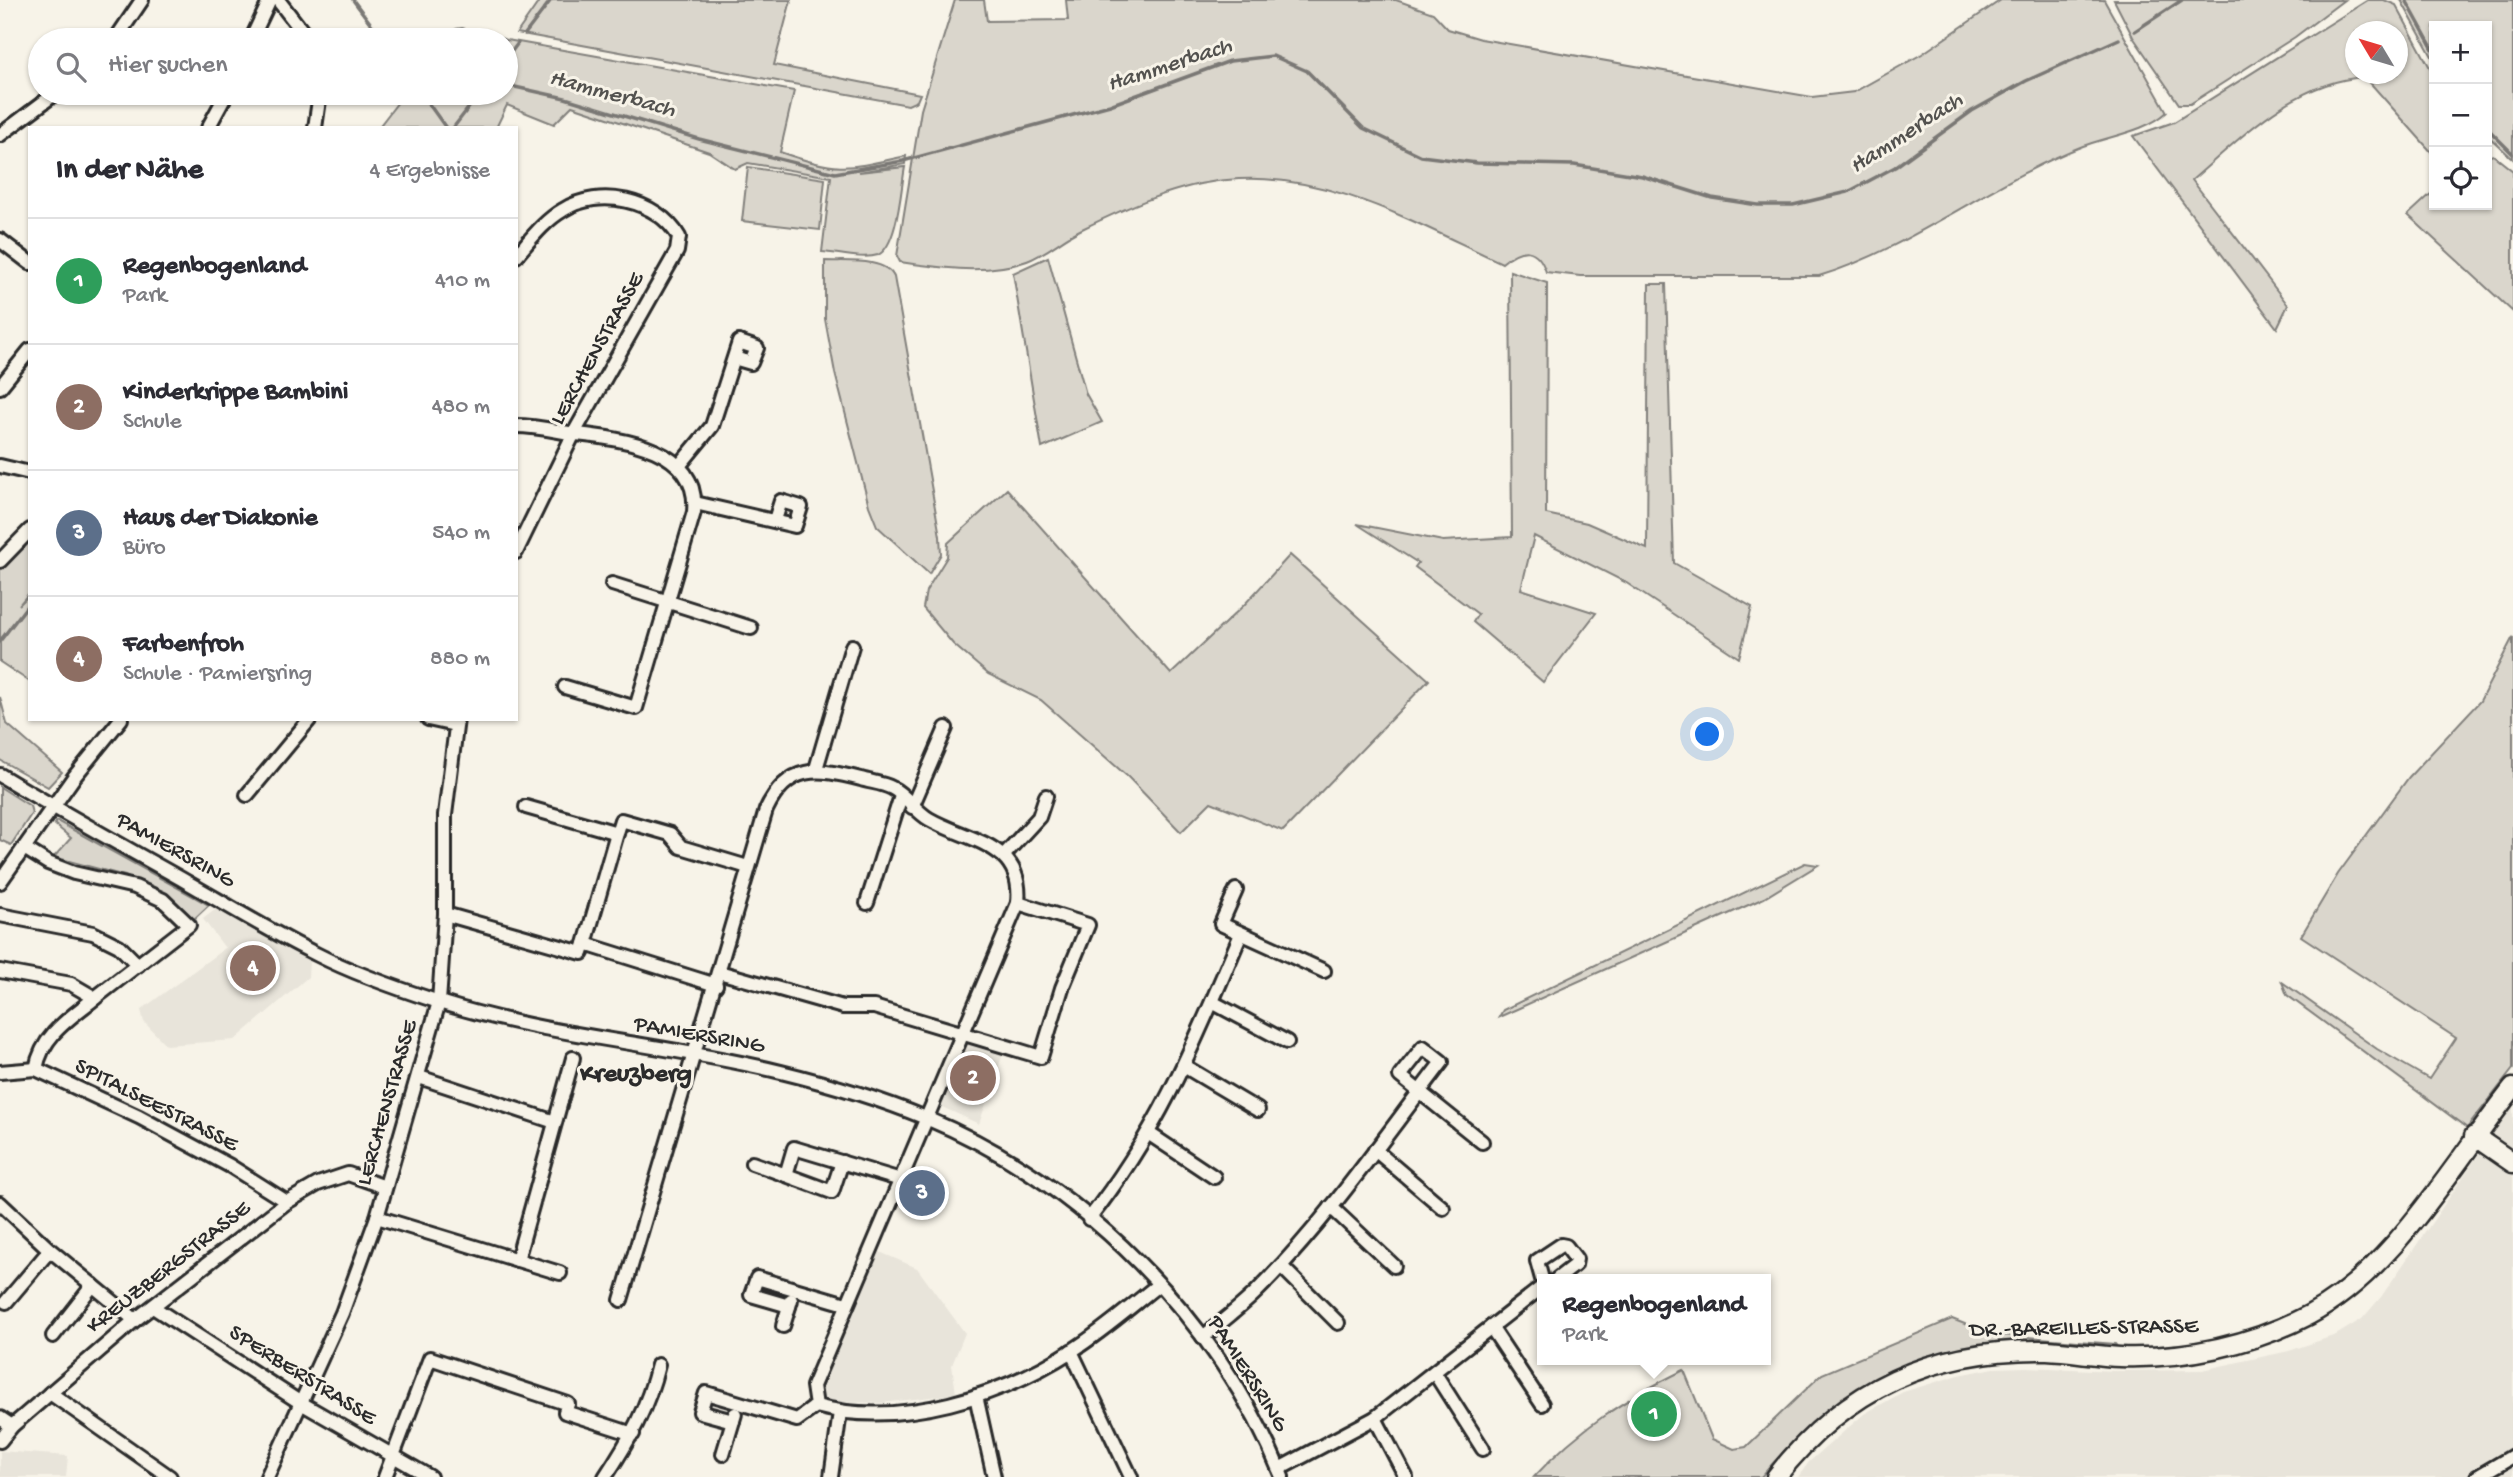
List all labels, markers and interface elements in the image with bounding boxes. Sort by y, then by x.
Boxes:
north arrow [2345,21,2408,84]
map controls [2429,21,2492,210]
button: + [2429,21,2492,84]
search box [28,28,518,105]
water label: Hammerbach [1104,32,1237,100]
icon: search [52,48,90,86]
text: Hier suchen [108,51,228,82]
water label: Hammerbach [546,64,679,126]
button: − [2429,84,2492,147]
water label: Hammerbach [1845,86,1970,181]
button: locate [2429,147,2492,210]
text: In der Nähe [56,154,203,189]
text: 4 Ergebnisse [369,158,490,185]
text: Regenbogenland [123,252,306,283]
street label: LERCHENSTRASSE [545,266,652,430]
text: 1 [74,268,84,295]
text: 410 m [435,268,490,295]
text: Park [123,283,167,310]
text: Kinderkrippe Bambini [123,378,348,409]
text: 2 [73,394,85,421]
text: 480 m [432,394,490,421]
text: Schule [123,409,182,436]
text: Haus der Diakonie [123,504,318,535]
text: 3 [73,520,85,547]
text: 540 m [432,520,490,547]
text: Büro [123,535,166,562]
text: Farbenfroh [123,630,244,661]
text: 4 [74,646,84,673]
text: 880 m [430,646,490,673]
text: Schule · Pamiersring [123,661,312,688]
your location [1690,717,1724,751]
street label: PAMIERSRING [110,807,241,896]
pin: 4 [230,942,276,994]
street label: PAMIERSRING [631,1011,768,1061]
street label: LERCHENSTRASSE [352,1016,425,1189]
pin: 2 [950,1052,996,1104]
street label: SPITALSEESTRASSE [70,1053,244,1160]
district label: Kreuzberg [579,1060,692,1091]
pin: 3 [899,1167,945,1219]
street label: KREUZBERGSTRASSE [82,1195,258,1340]
popup [1537,1274,1771,1365]
text: Regenbogenland [1562,1291,1746,1322]
street label: PAMIERSRING [1200,1310,1294,1438]
street label: DR.-BAREILLES-STRASSE [1967,1313,2200,1345]
street label: SPERBERSTRASSE [223,1320,382,1433]
text: Park [1562,1322,1606,1349]
pin: 1 [1631,1388,1677,1440]

